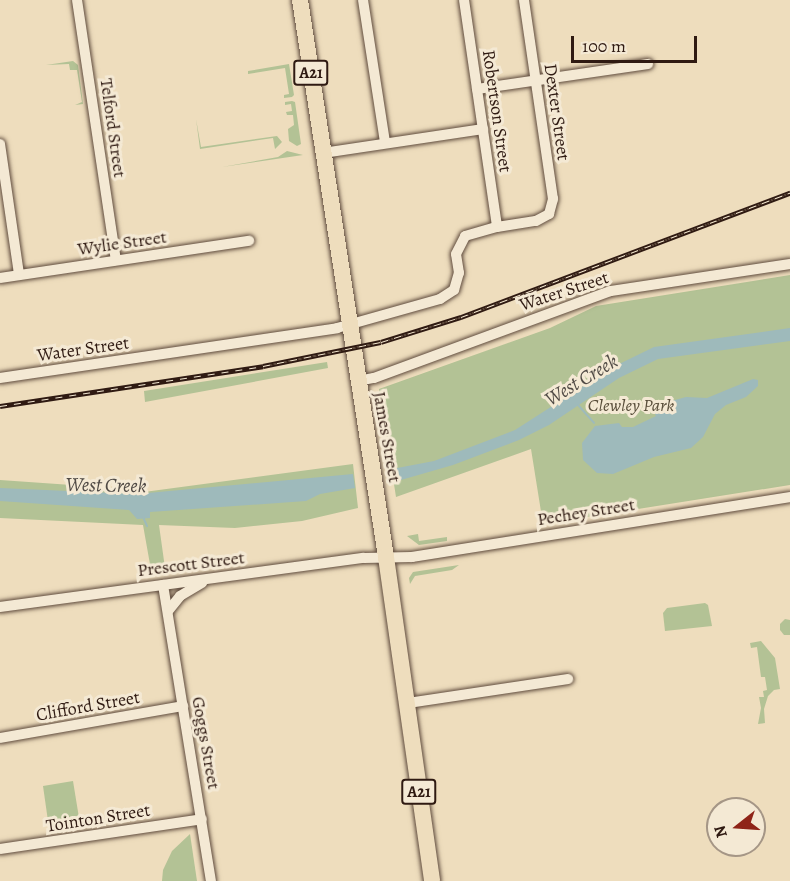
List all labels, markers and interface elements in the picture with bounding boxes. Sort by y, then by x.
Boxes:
scale bar [574,24,700,62]
text: 100 m [582,34,626,58]
street label: Robertson Street [478,48,516,174]
road number: A21 [293,60,329,86]
street label: Dexter Street [540,62,574,162]
street label: Telford Street [95,77,131,179]
street label: Wylie Street [76,226,168,260]
street label: Water Street [517,266,611,316]
street label: Water Street [36,332,130,366]
water label: West Creek [540,349,622,411]
street label: James Street [368,390,406,484]
park label: Clewley Park [588,394,674,416]
water label: West Creek [65,472,147,498]
street label: Pechey Street [536,494,636,530]
street label: Prescott Street [136,547,246,581]
street label: Clifford Street [34,686,142,726]
street label: Goggs Street [187,695,225,791]
road number: A21 [401,779,437,805]
north arrow [706,797,766,857]
street label: Tointon Street [44,799,152,837]
text: N [708,823,733,840]

